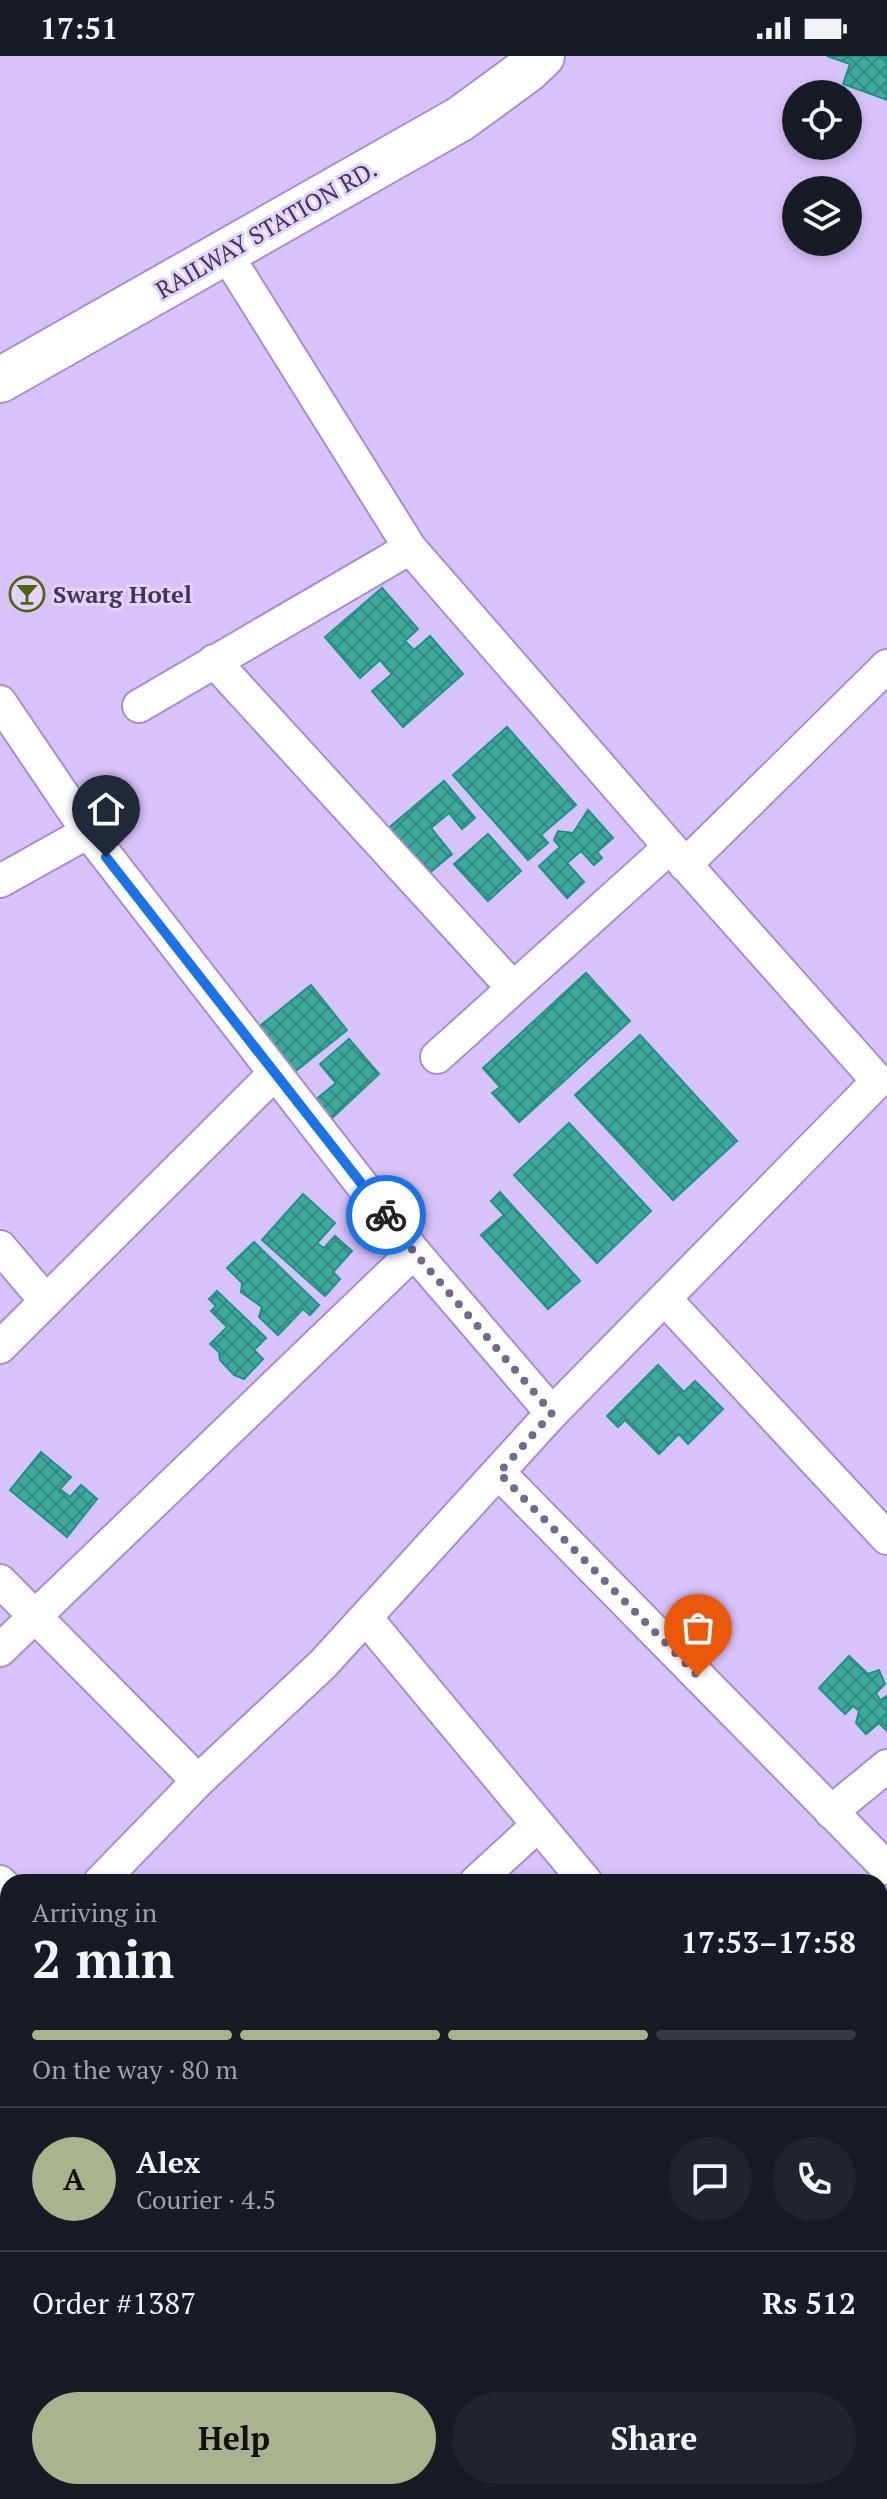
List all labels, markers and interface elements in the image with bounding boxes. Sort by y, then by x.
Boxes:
text: 17:51 [40,8,118,48]
map controls [782,80,862,256]
button: locate [782,80,862,160]
street label: RAILWAY STATION RD. [149,152,383,306]
button: layers [782,176,862,256]
bar icon: Swarg Hotel [8,575,46,613]
place label: Swarg Hotel [53,578,192,610]
pin [72,775,140,857]
icon: home [84,787,128,831]
courier [346,1175,426,1255]
icon: bike [364,1193,408,1237]
pin [664,1594,732,1676]
icon: bag [676,1606,720,1650]
text: Arriving in [32,1895,157,1929]
text: 17:53–17:58 [681,1922,856,1962]
text: 2 min [32,1924,174,1993]
text: On the way · 80 m [32,2052,238,2086]
button: chat [668,2137,752,2221]
button: phone [772,2137,856,2221]
text: Alex [136,2142,200,2182]
text: A [63,2159,85,2199]
text: Courier · 4.5 [136,2182,276,2216]
text: Order #1387 [32,2283,196,2323]
text: Rs 512 [763,2283,856,2323]
button: Help [32,2392,436,2484]
button: Share [452,2392,856,2484]

